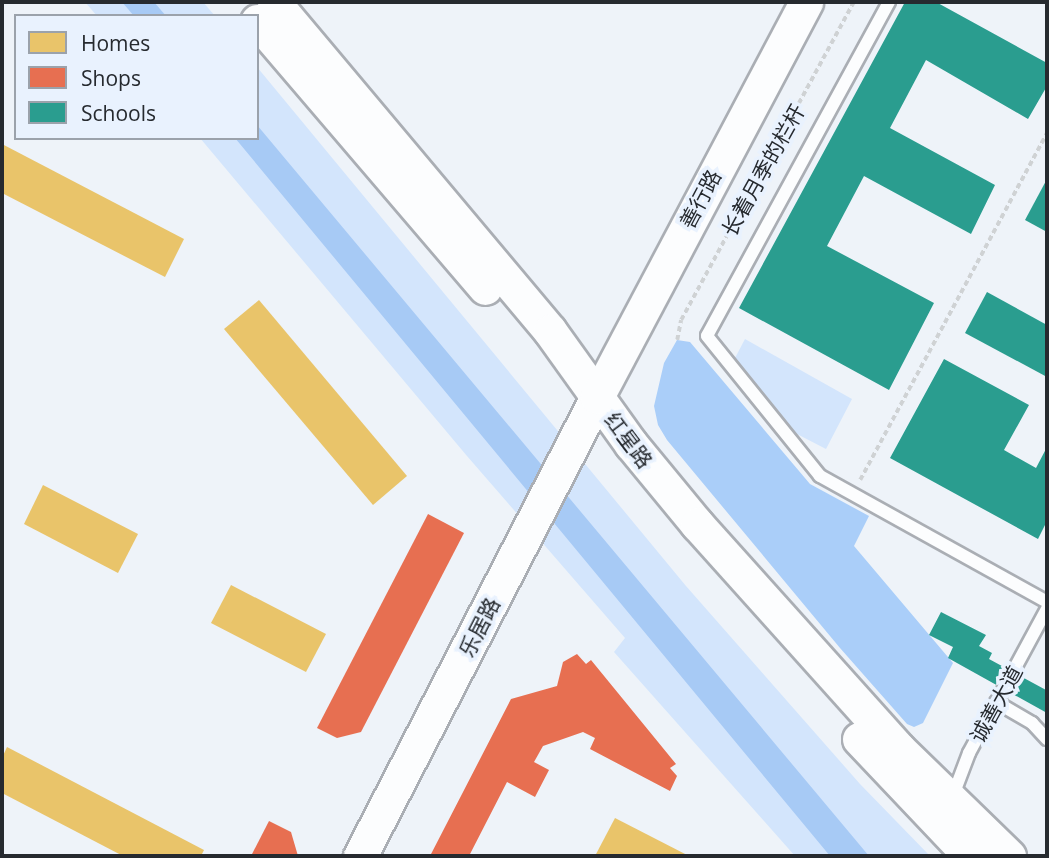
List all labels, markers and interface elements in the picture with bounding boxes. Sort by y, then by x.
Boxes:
legend [14,14,259,140]
text: Homes [81,29,150,57]
text: Shops [81,64,141,92]
text: Schools [81,99,156,127]
street label: 长着月季的栏杆 [716,100,810,240]
street label: 善行路 [674,165,726,233]
street label: 红星路 [600,407,658,473]
street label: 乐居路 [453,593,505,661]
street label: 诚善大道 [965,661,1027,747]

